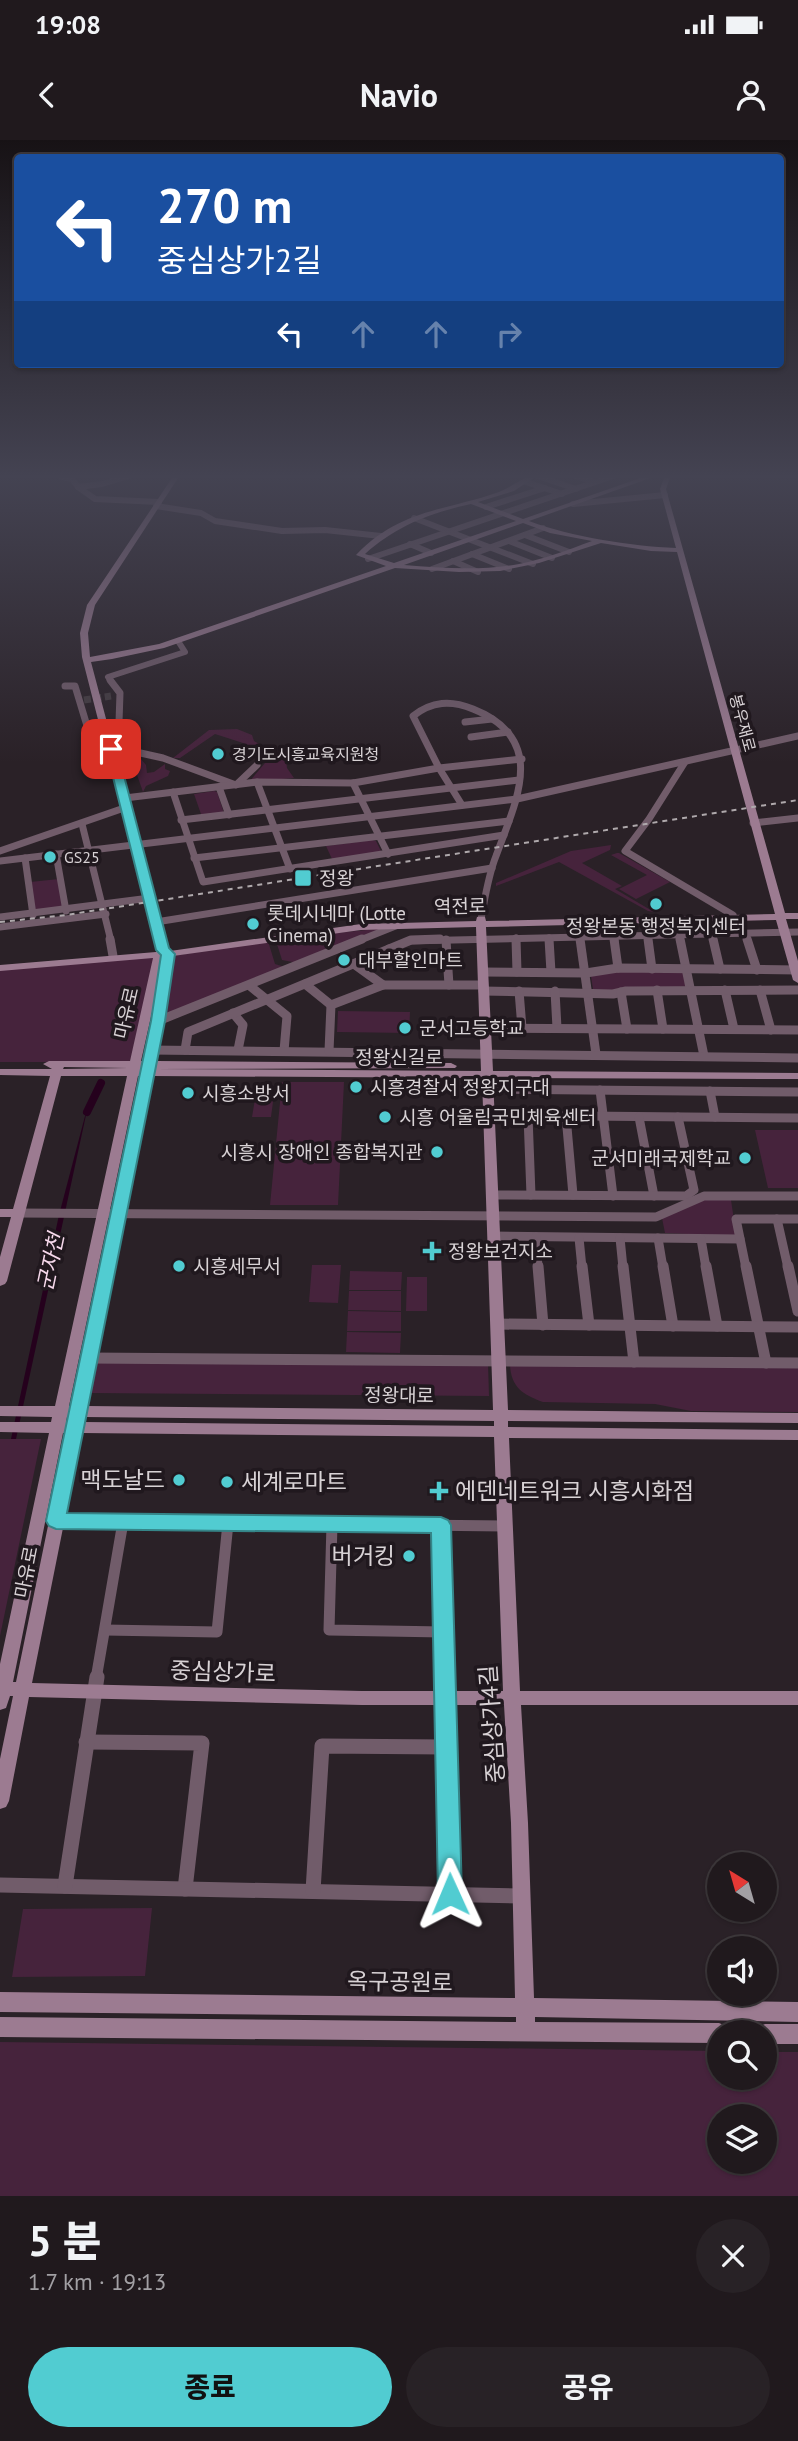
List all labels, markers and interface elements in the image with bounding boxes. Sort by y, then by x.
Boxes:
text: 19:08 [35,8,101,41]
text: Navio [360,74,438,116]
icon: back [28,76,66,114]
icon: person [732,76,770,114]
text: 270 m [157,173,292,237]
icon: left [42,182,133,273]
text: 중심상가2길 [157,239,322,281]
icon: left [271,315,309,353]
icon: ahead [344,315,382,353]
icon: ahead [417,315,455,353]
icon: right [490,315,528,353]
street label: 봉우재로 [726,692,760,754]
pin [81,719,141,779]
icon: arrive [92,730,130,768]
place label: 경기도시흥교육지원청 [232,744,379,764]
marker: 경기도시흥교육지원청 [210,746,226,762]
place label: GS25 [64,847,100,867]
marker: GS25 [42,849,58,865]
place label: 정왕 [319,866,354,890]
marker: 정왕 [293,868,313,888]
street label: 역전로 [434,894,486,918]
marker: 정왕본동 행정복지센터 [648,896,664,912]
place label: 롯데시네마 (Lotte Cinema) [267,901,406,947]
place label: 정왕본동 행정복지센터 [566,914,746,938]
marker: 롯데시네마 (Lotte Cinema) [245,916,261,932]
place label: 대부할인마트 [358,948,463,972]
marker: 대부할인마트 [336,952,352,968]
street label: 마유로 [108,985,144,1041]
place label: 군서고등학교 [419,1016,524,1040]
marker: 군서고등학교 [397,1020,413,1036]
street label: 정왕신길로 [355,1045,443,1069]
place label: 시흥경찰서 정왕지구대 [370,1075,550,1099]
marker: 시흥경찰서 정왕지구대 [348,1079,364,1095]
place label: 시흥소방서 [202,1081,289,1105]
marker: 시흥소방서 [180,1085,196,1101]
place label: 시흥 어울림국민체육센터 [399,1105,596,1129]
marker: 시흥 어울림국민체육센터 [377,1109,393,1125]
place label: 시흥시 장애인 종합복지관 [221,1140,423,1164]
marker: 시흥시 장애인 종합복지관 [429,1144,445,1160]
place label: 군서미래국제학교 [591,1146,731,1170]
marker: 군서미래국제학교 [737,1150,753,1166]
water label: 군자천 [31,1228,70,1293]
place label: 정왕보건지소 [448,1239,553,1263]
marker: 정왕보건지소 [422,1241,442,1261]
place label: 시흥세무서 [193,1254,280,1278]
marker: 시흥세무서 [171,1258,187,1274]
street label: 정왕대로 [364,1382,434,1408]
place label: 맥도날드 [80,1465,165,1494]
place label: 세계로마트 [241,1467,347,1496]
marker: 맥도날드 [171,1472,187,1488]
marker: 세계로마트 [219,1474,235,1490]
place label: 에덴네트워크 시흥시화점 [455,1476,694,1505]
marker: 에덴네트워크 시흥시화점 [429,1481,449,1501]
place label: 버거킹 [332,1541,395,1570]
street label: 마유로 [9,1544,43,1600]
marker: 버거킹 [401,1548,417,1564]
street label: 중심상가로 [170,1655,276,1688]
street label: 중심상가4길 [473,1664,510,1784]
north arrow [707,1852,777,1922]
map controls [707,1852,777,2174]
position arrow [413,1857,487,1931]
button: sound [707,1936,777,2006]
street label: 옥구공원로 [347,1966,453,1997]
button: search [707,2020,777,2090]
button: layers [707,2104,777,2174]
text: 5 분 [28,2213,101,2268]
button: close [696,2219,770,2293]
text: 1.7 km · 19:13 [28,2267,166,2296]
button: 종료 [28,2347,392,2427]
button: 공유 [406,2347,770,2427]

